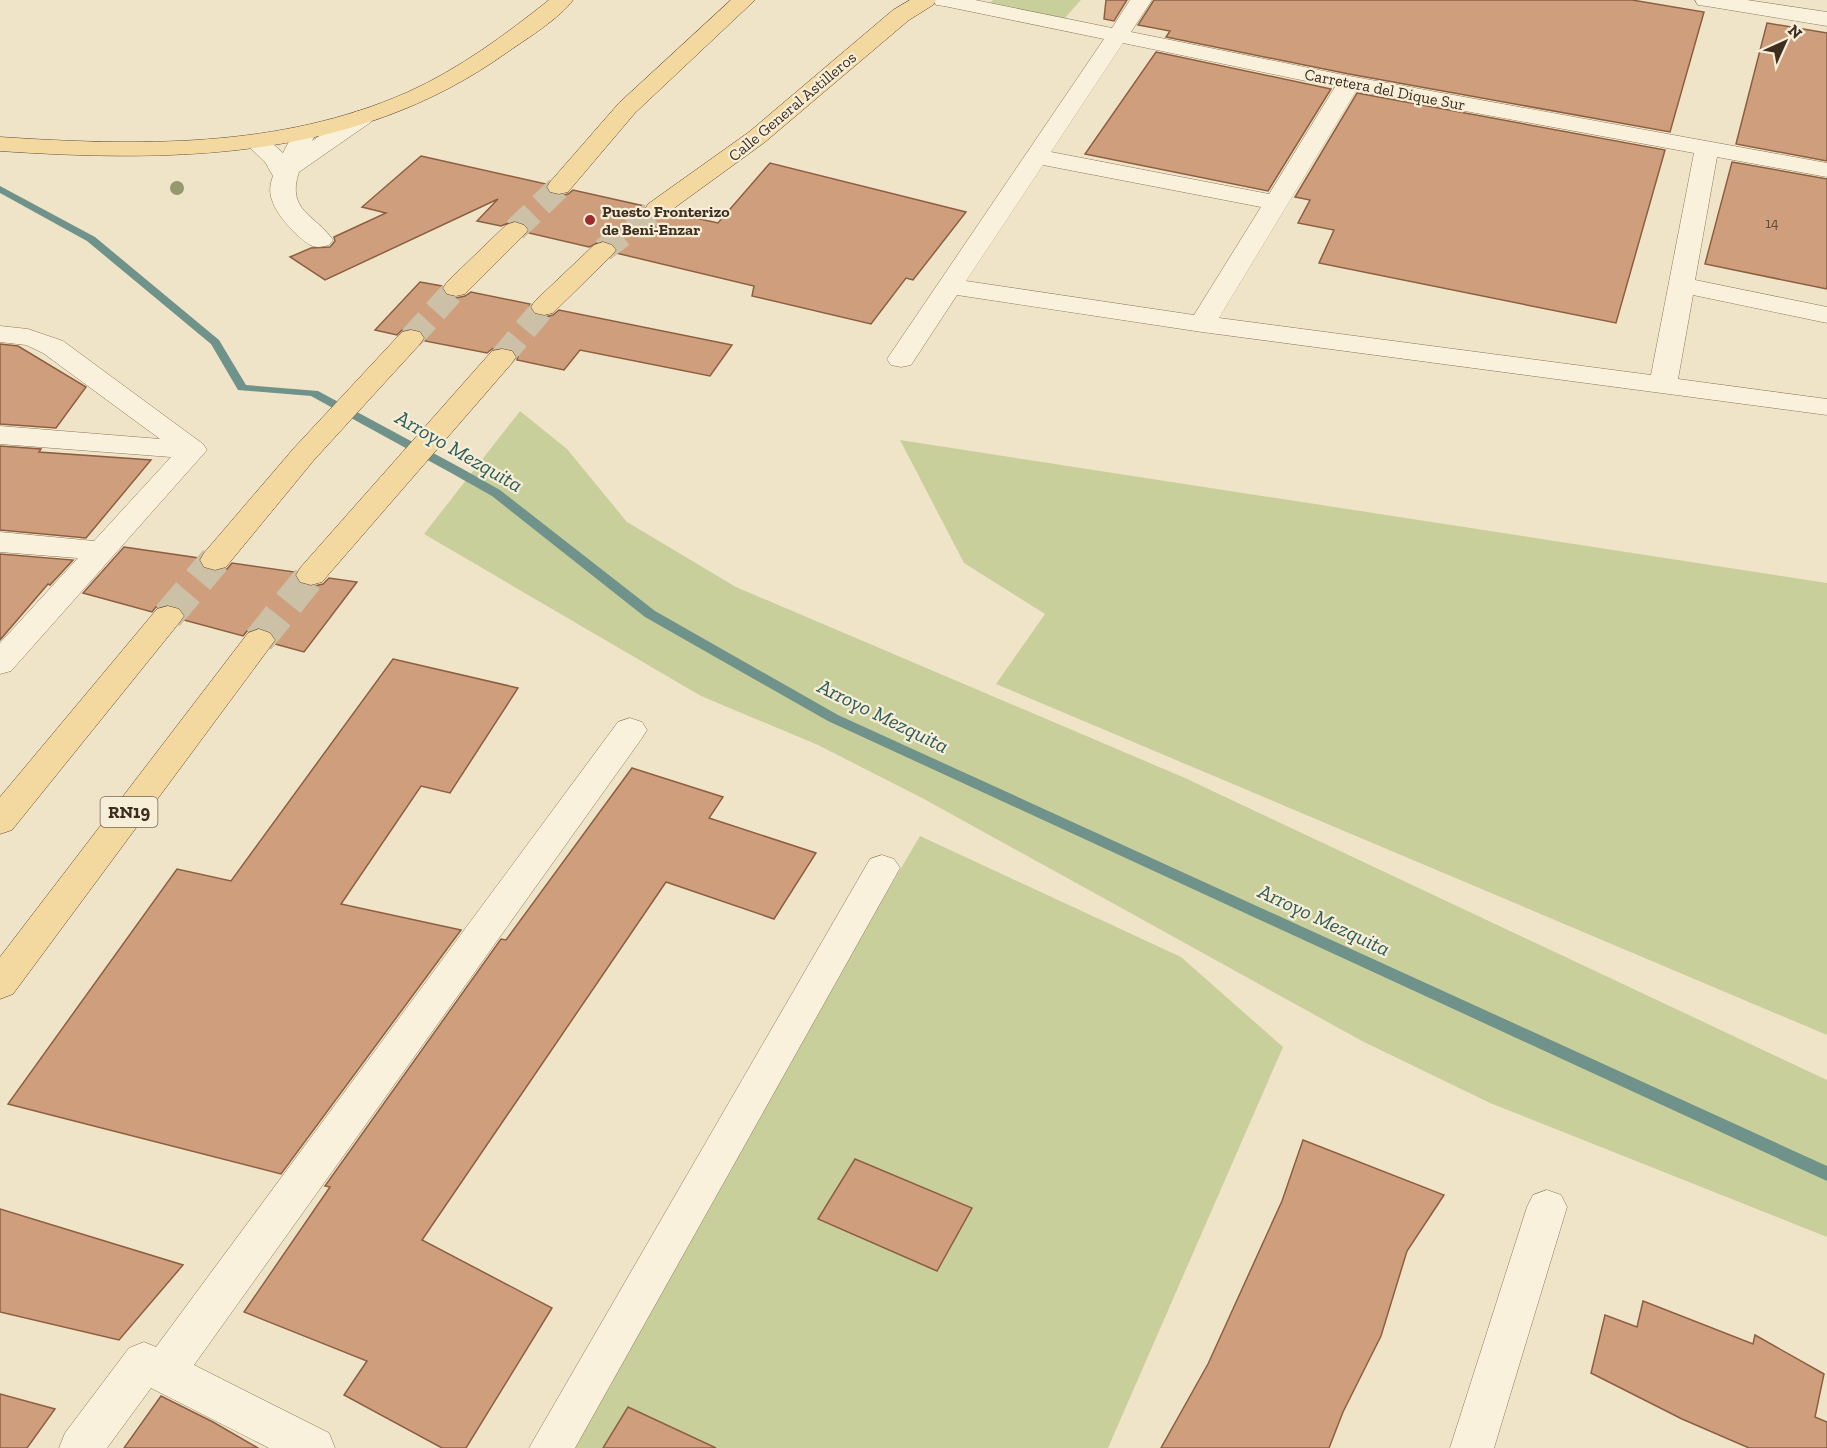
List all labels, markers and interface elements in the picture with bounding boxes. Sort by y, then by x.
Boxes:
north arrow [1755,12,1815,72]
text: N [1784,21,1806,43]
street label: Calle General Astilleros [725,47,860,165]
street label: Carretera del Dique Sur [1303,65,1467,114]
place label: Puesto Fronterizo de Beni-Enzar [602,202,730,239]
marker: Puesto Fronterizo de Beni-Enzar [583,213,597,227]
house number: 14 [1766,215,1779,232]
water label: Arroyo Mezquita [390,404,527,497]
water label: Arroyo Mezquita [813,673,953,758]
road number: RN19 [100,797,158,827]
water label: Arroyo Mezquita [1253,878,1394,961]

